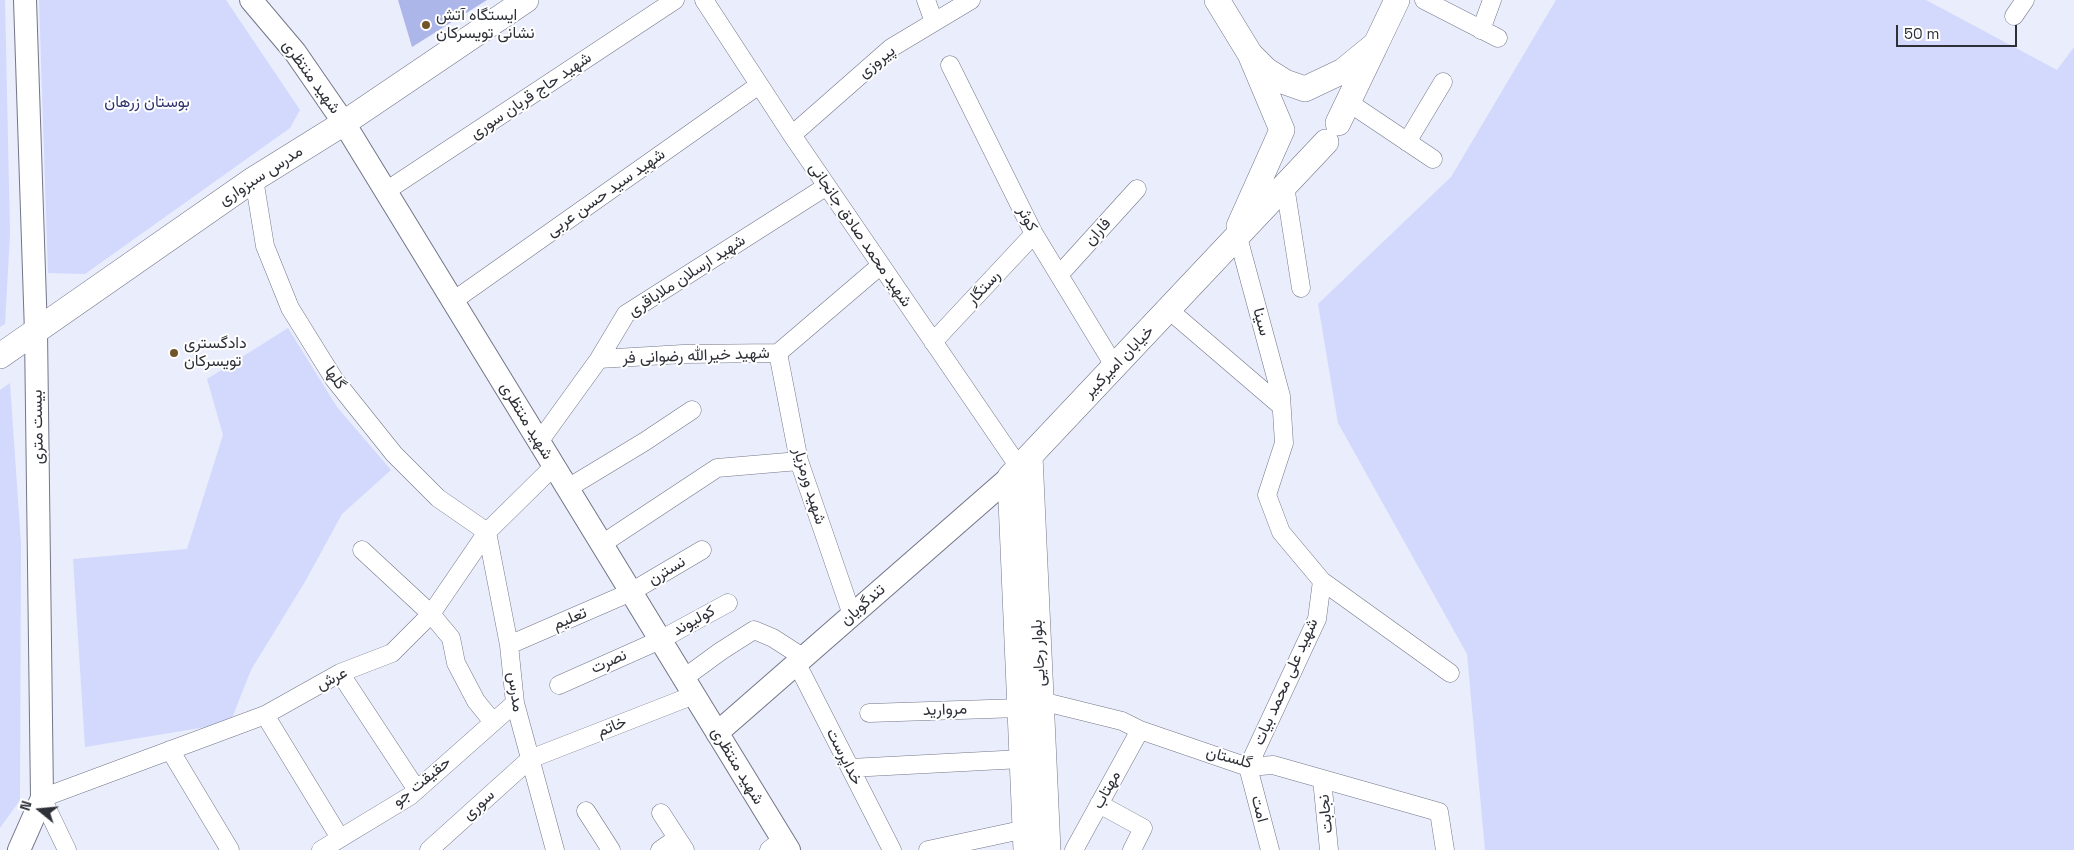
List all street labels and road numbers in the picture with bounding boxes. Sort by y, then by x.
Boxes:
street label: شهید منتظری [278,36,344,118]
street label: پیروزی [855,41,899,83]
street label: شهید حاج قربان سوری [467,48,595,144]
street label: مدرس سبزواری [216,142,306,210]
street label: شهید سید حسن عربی [543,145,669,241]
street label: شهید محمد صادق جانجانی [804,159,916,311]
street label: کوثر [1013,203,1041,235]
street label: فاران [1081,214,1115,250]
street label: شهید ارسلان ملاباقری [625,231,749,321]
street label: رستگار [963,267,1005,309]
street label: سینا [1248,306,1274,338]
street label: خیابان امیرکبیر [1080,322,1158,402]
street label: شهید خیرالله رضوانی فر [622,344,770,368]
street label: گلها [320,363,350,393]
street label: شهید منتظری [495,379,557,463]
street label: بیست متری [28,389,48,465]
street label: شهید ورمزیار [788,445,830,527]
street label: نسترن [645,552,689,590]
street label: تندگویان [837,580,889,630]
street label: کولیوند [669,602,719,640]
street label: تعلیم [550,603,590,635]
street label: شهید علی محمد بیات [1249,616,1323,748]
street label: بلوار رجایی [1028,619,1050,687]
street label: نصرت [588,646,630,678]
street label: عرش [313,663,351,695]
street label: مدرس [503,671,527,713]
street label: مروارید [923,700,967,720]
street label: خاتم [595,712,629,742]
street label: شهید منتظری [706,724,768,808]
street label: خداپرست [822,726,866,788]
street label: گلستان [1204,743,1254,773]
street label: حقیقت جو [389,753,455,811]
street label: مهتاب [1089,768,1125,812]
street label: سوری [459,786,499,824]
street label: نجابت [1314,793,1338,835]
street label: امت [1246,794,1272,824]

